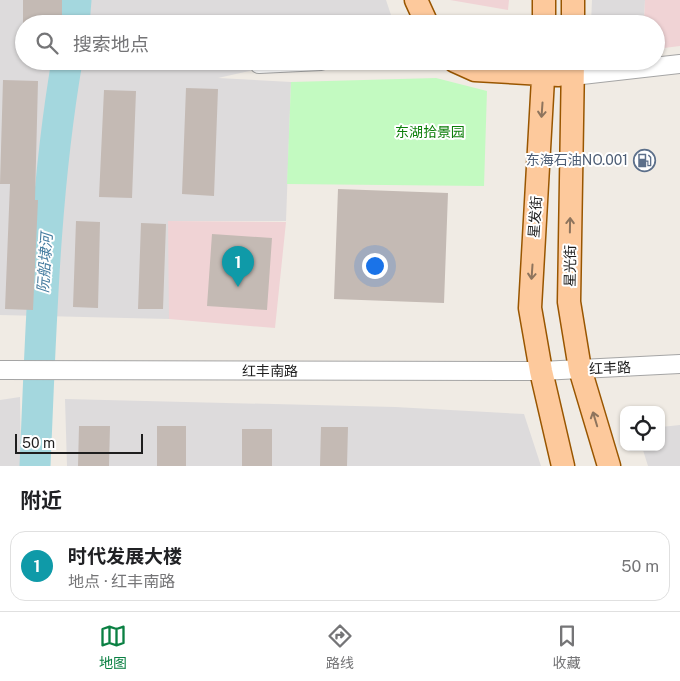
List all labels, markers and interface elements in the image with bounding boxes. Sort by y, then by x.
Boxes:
search box [15,15,665,70]
icon: search [33,29,61,57]
text: 搜索地点 [73,33,149,55]
one-way arrow [537,102,547,118]
park label: 东湖拾景园 [395,124,465,140]
fuel station icon: 东海石油NO.001 [632,148,656,172]
place label: 东海石油NO.001 [526,152,628,168]
street label: 星发街 [526,195,544,239]
one-way arrow [566,217,575,233]
water label: 阮船埭河 [34,229,55,293]
street label: 星光街 [562,245,578,287]
pin: 1 [222,246,254,287]
your location [362,253,388,279]
one-way arrow [527,264,536,280]
street label: 红丰路 [589,359,631,377]
street label: 红丰南路 [242,363,298,379]
map controls [620,406,665,451]
button: locate [620,406,665,451]
one-way arrow [589,412,599,428]
scale bar [15,431,142,454]
text: 50 m [22,435,55,451]
text: 附近 [20,488,62,513]
text: 时代发展大楼 [68,545,182,567]
text: 1 [34,557,40,576]
text: 50 m [621,557,659,576]
text: 地点 · 红丰南路 [68,572,175,591]
tab: 地图 [99,622,127,672]
tab: 路线 [326,622,354,672]
tab: 收藏 [553,622,581,672]

